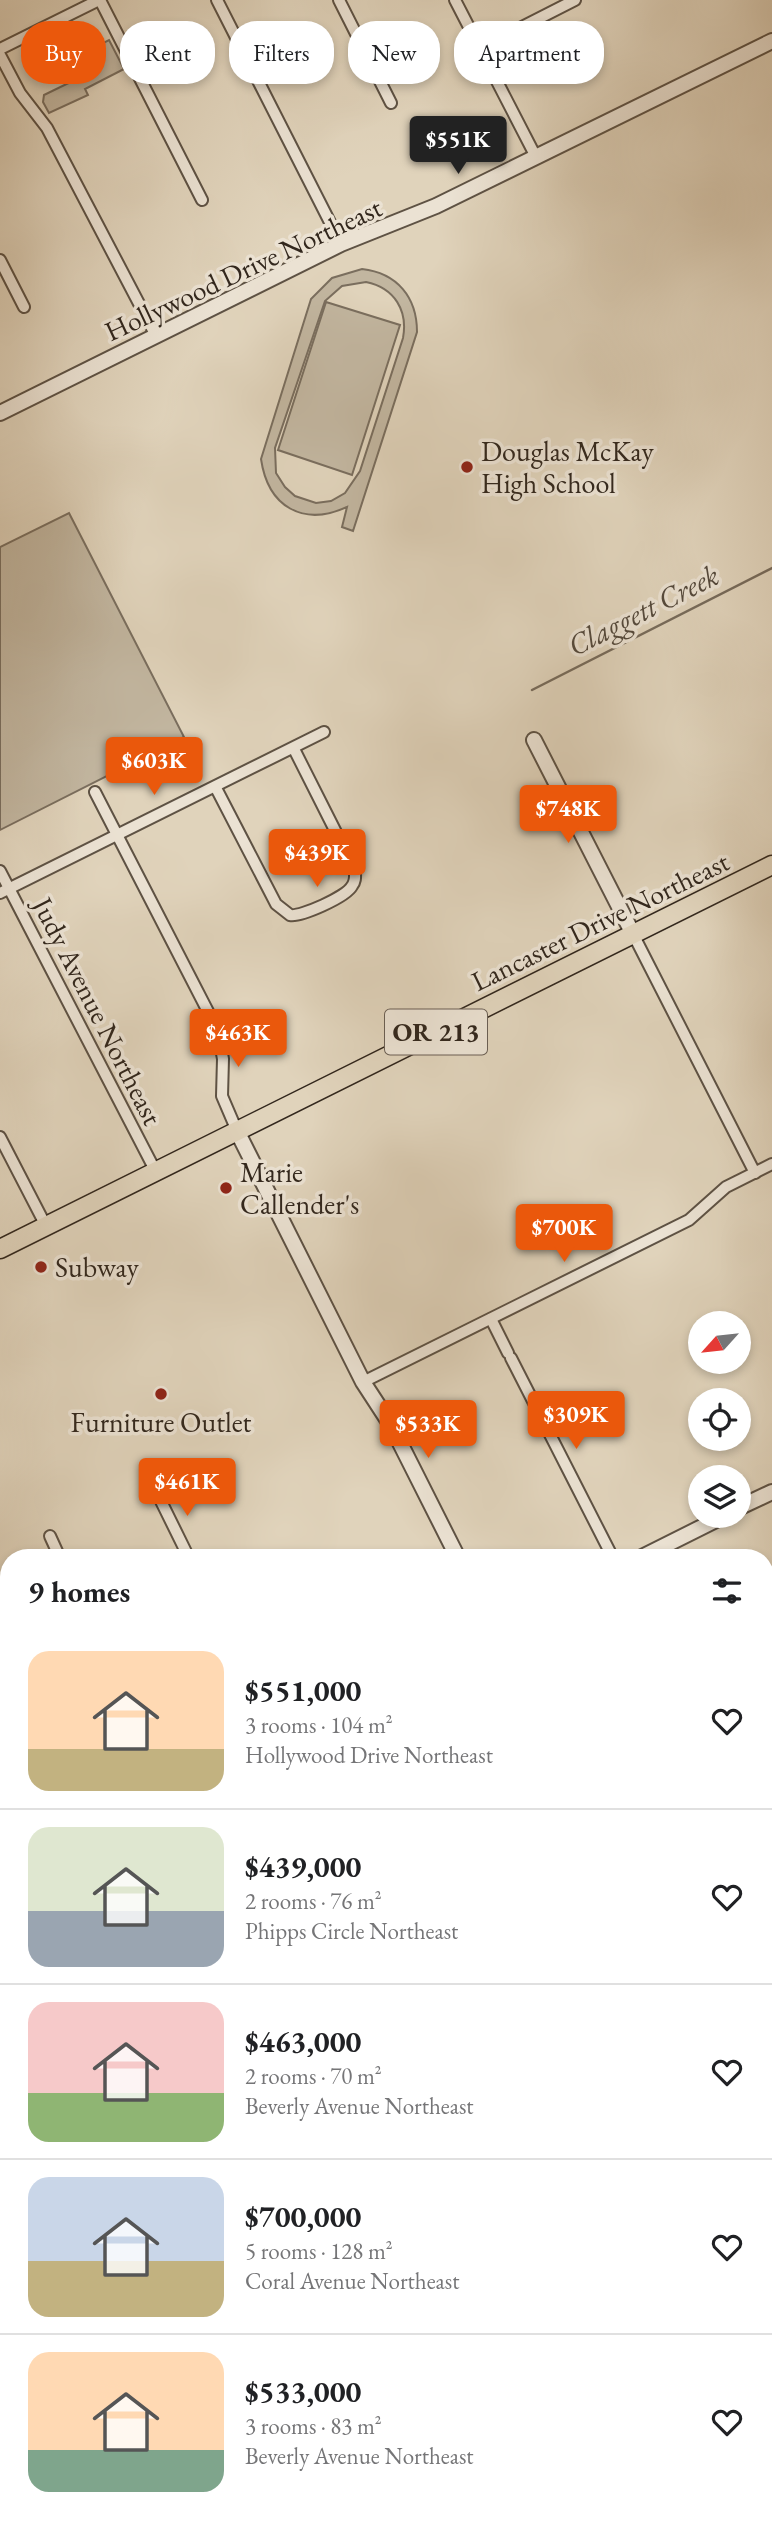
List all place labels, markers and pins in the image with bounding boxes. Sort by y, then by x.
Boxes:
pin: $551K [409,116,507,176]
place label: Douglas McKay High School [481,433,654,501]
marker: Douglas McKay High School [459,459,475,475]
pin: $603K [105,738,203,797]
pin: $748K [519,786,617,845]
pin: $439K [268,830,366,889]
pin: $463K [189,1010,287,1069]
place label: Marie Callender's [240,1154,359,1222]
marker: Marie Callender's [218,1180,234,1196]
pin: $700K [515,1204,613,1264]
place label: Subway [55,1249,139,1285]
marker: Subway [33,1259,49,1275]
marker: Furniture Outlet [153,1386,169,1402]
pin: $309K [527,1392,625,1451]
pin: $533K [379,1400,477,1460]
place label: Furniture Outlet [71,1404,252,1440]
pin: $461K [138,1458,236,1518]

